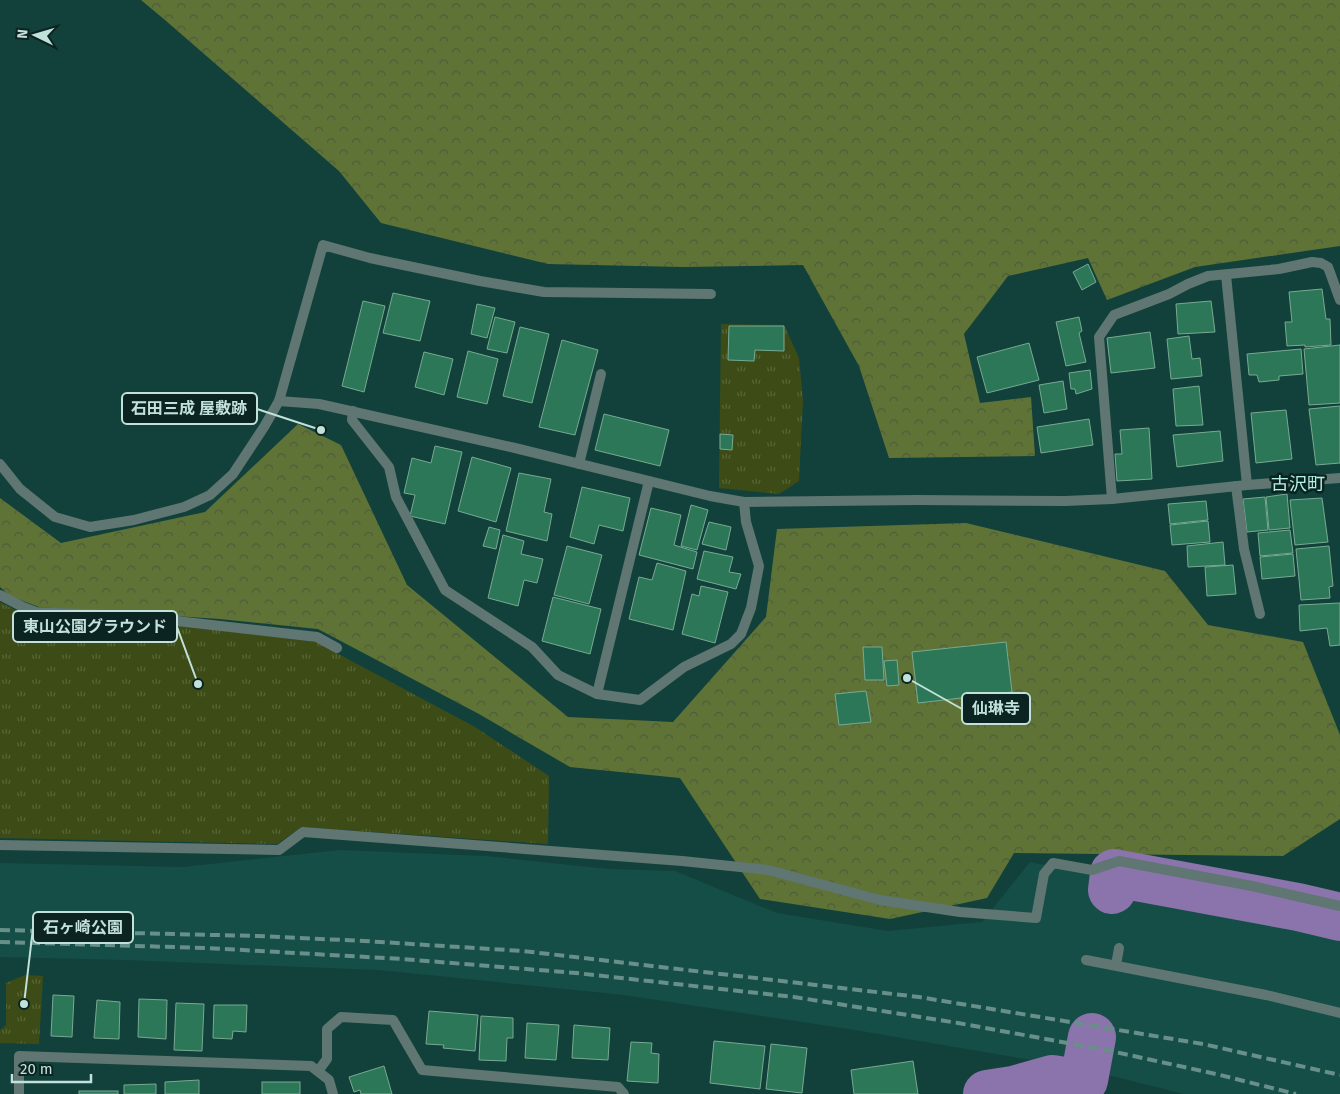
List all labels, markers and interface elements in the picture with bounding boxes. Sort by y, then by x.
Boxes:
north arrow [10,10,60,60]
text: N [14,29,31,39]
callout: 石田三成 屋敷跡 [122,393,257,424]
text: 石田三成 屋敷跡 [131,399,247,418]
district label: 古沢町 [1271,473,1325,495]
callout: 東山公園グラウンド [13,611,177,642]
text: 東山公園グラウンド [23,617,167,636]
callout: 仙琳寺 [962,693,1030,724]
text: 仙琳寺 [971,699,1020,718]
callout: 石ヶ崎公園 [33,912,133,943]
text: 石ヶ崎公園 [43,918,123,937]
scale bar [12,1052,91,1084]
text: 20 m [20,1060,53,1078]

